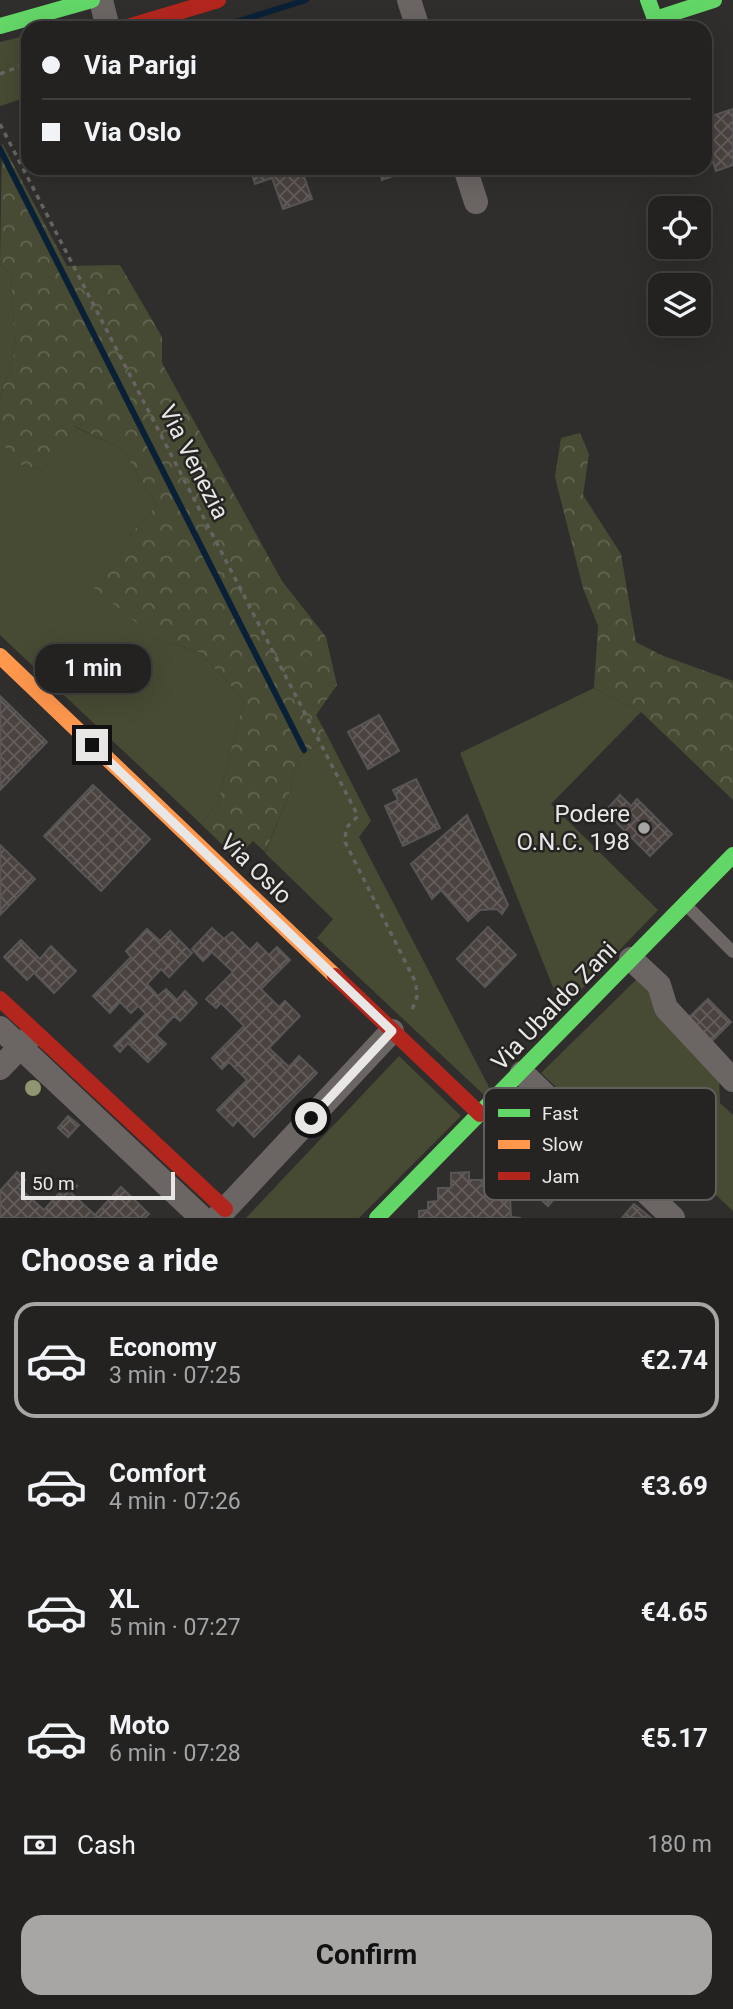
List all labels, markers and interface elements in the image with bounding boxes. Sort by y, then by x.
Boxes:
text: Via Parigi [84,50,197,80]
text: Via Oslo [84,117,181,147]
map controls [648,196,711,336]
button: locate [648,196,711,259]
button: layers [648,273,711,336]
street label: Via Venezia [153,400,235,524]
callout: 1 min [34,644,150,692]
text: 1 min [64,655,122,682]
route end [76,729,108,761]
place label: Podere O.N.C. 198 [517,800,630,856]
marker: Podere O.N.C. 198 [636,820,652,836]
street label: Via Oslo [214,828,298,910]
street label: Via Ubaldo Zani [486,936,622,1076]
legend [484,1088,716,1200]
route start [295,1102,327,1134]
text: Fast [542,1102,579,1125]
text: Slow [542,1133,583,1156]
text: Jam [542,1165,579,1188]
scale bar [21,1169,175,1201]
text: 50 m [32,1172,75,1195]
text: Choose a ride [21,1241,218,1279]
icon: car [25,1329,88,1392]
text: Economy [109,1332,216,1362]
text: €2.74 [641,1345,708,1375]
text: 3 min · 07:25 [109,1362,241,1389]
icon: car [25,1455,88,1518]
text: Comfort [109,1458,206,1488]
text: €3.69 [641,1471,708,1501]
text: 4 min · 07:26 [109,1488,241,1515]
icon: car [25,1581,88,1644]
text: XL [109,1584,140,1614]
text: €4.65 [641,1597,708,1627]
text: 5 min · 07:27 [109,1614,241,1641]
icon: car [25,1707,88,1770]
text: Moto [109,1710,170,1740]
text: €5.17 [641,1723,708,1753]
text: 6 min · 07:28 [109,1740,241,1767]
icon: cash [21,1826,59,1864]
text: Cash [77,1830,136,1860]
text: 180 m [647,1831,712,1858]
button: Confirm [21,1915,712,1995]

